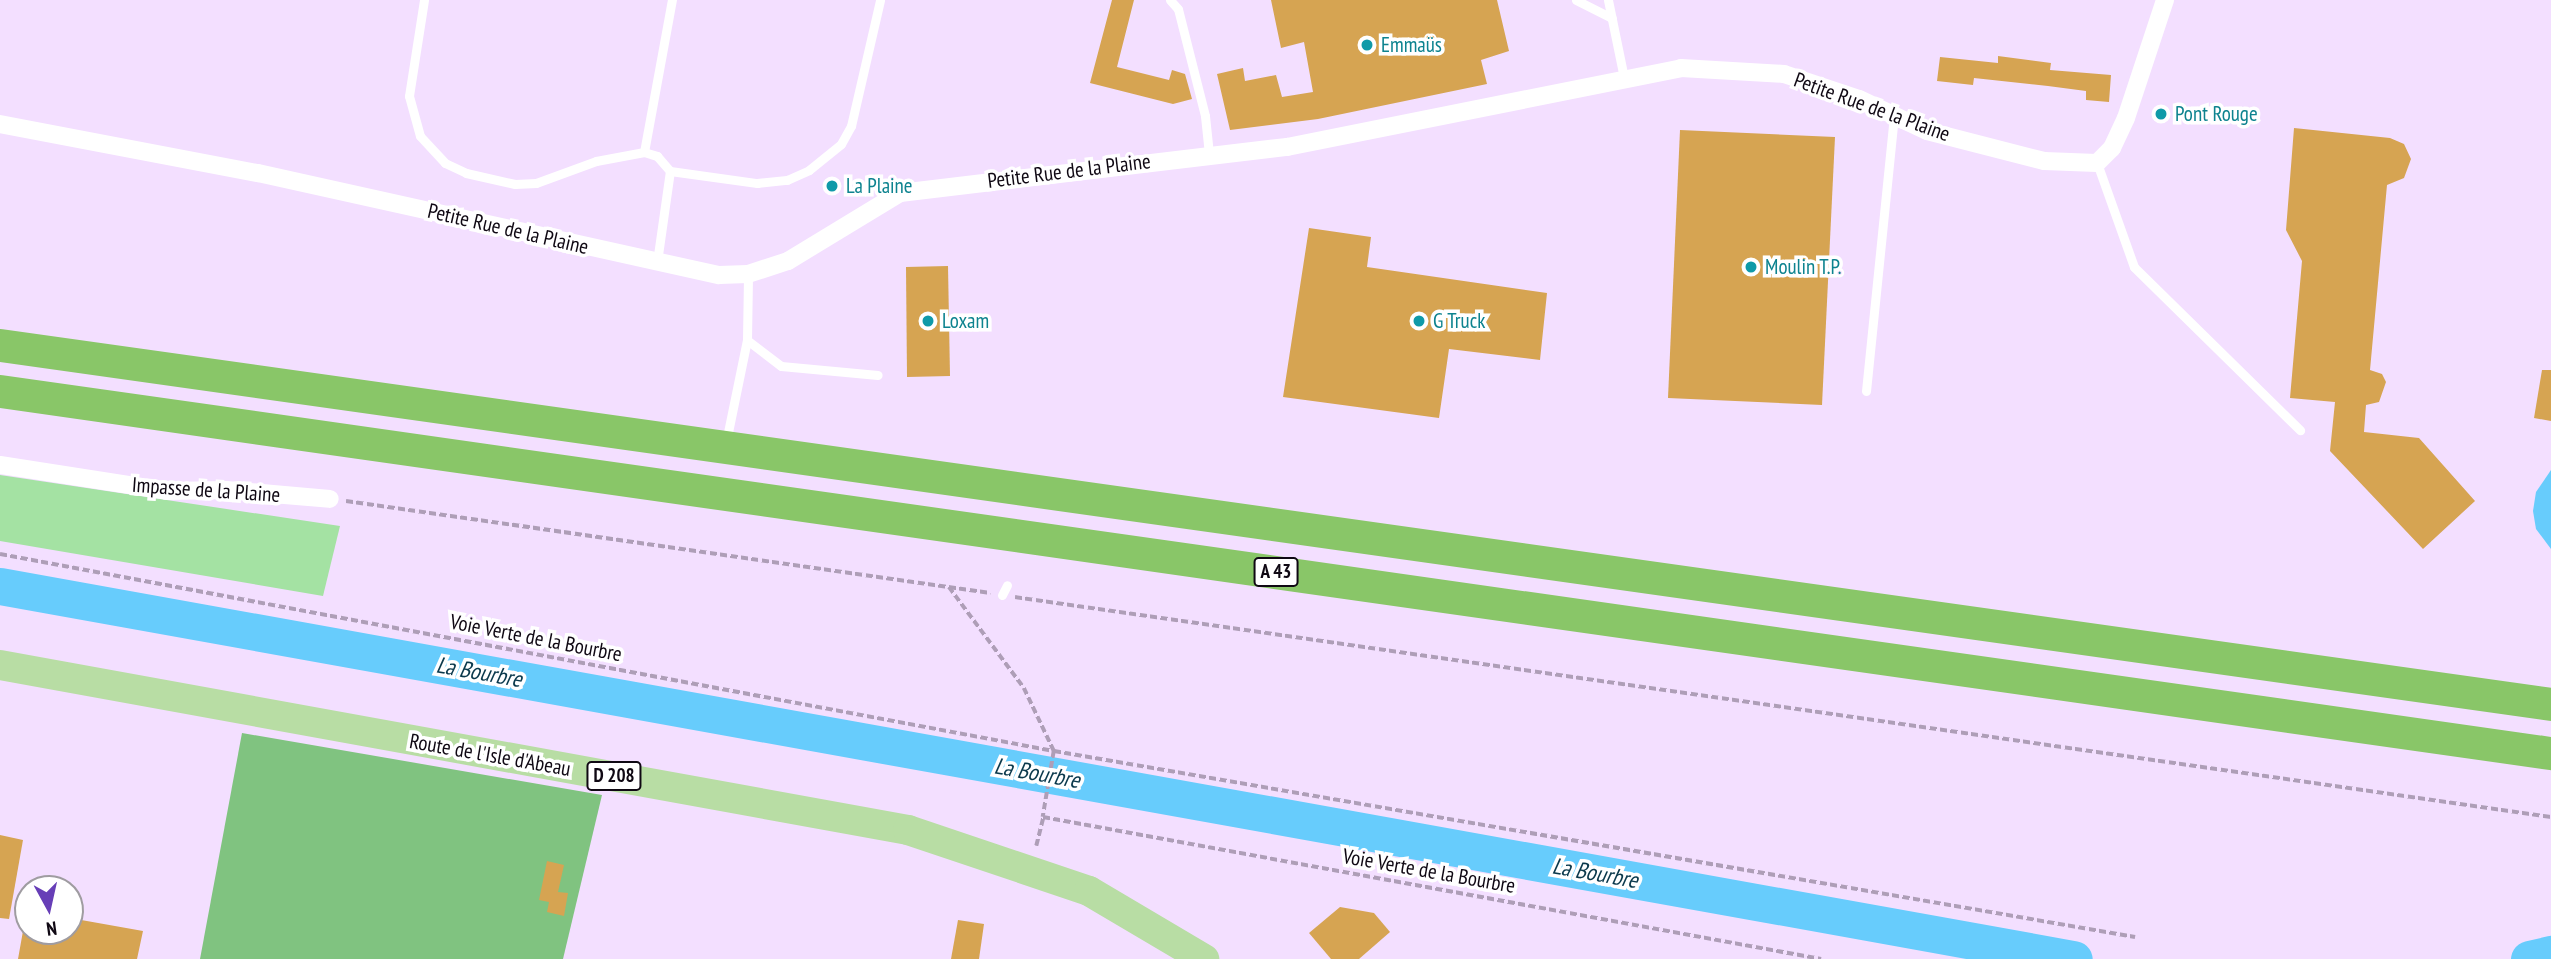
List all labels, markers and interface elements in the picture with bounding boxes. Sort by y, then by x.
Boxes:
place label: Emmaüs [1381,32,1442,58]
marker: Emmaüs [1359,37,1375,53]
street label: Petite Rue de la Plaine [1791,67,1953,147]
place label: Pont Rouge [2175,101,2258,127]
marker: Pont Rouge [2153,106,2169,122]
street label: Petite Rue de la Plaine [986,148,1152,194]
place label: La Plaine [846,173,912,199]
marker: La Plaine [824,178,840,194]
street label: Petite Rue de la Plaine [425,198,591,260]
place label: Moulin T.P. [1765,254,1842,280]
marker: Moulin T.P. [1743,259,1759,275]
place label: Loxam [942,308,989,334]
place label: G Truck [1433,308,1486,334]
marker: Loxam [920,313,936,329]
marker: G Truck [1411,313,1427,329]
street label: Impasse de la Plaine [131,472,281,508]
road number: A 43 [1252,556,1300,587]
street label: Voie Verte de la Bourbre [448,609,624,667]
water label: La Bourbre [434,651,524,693]
street label: Route de l'Isle d'Abeau [407,728,573,782]
water label: La Bourbre [992,752,1082,794]
road number: D 208 [586,761,642,792]
street label: Voie Verte de la Bourbre [1341,843,1517,899]
water label: La Bourbre [1550,852,1640,894]
north arrow [14,875,84,945]
text: N [45,916,58,941]

